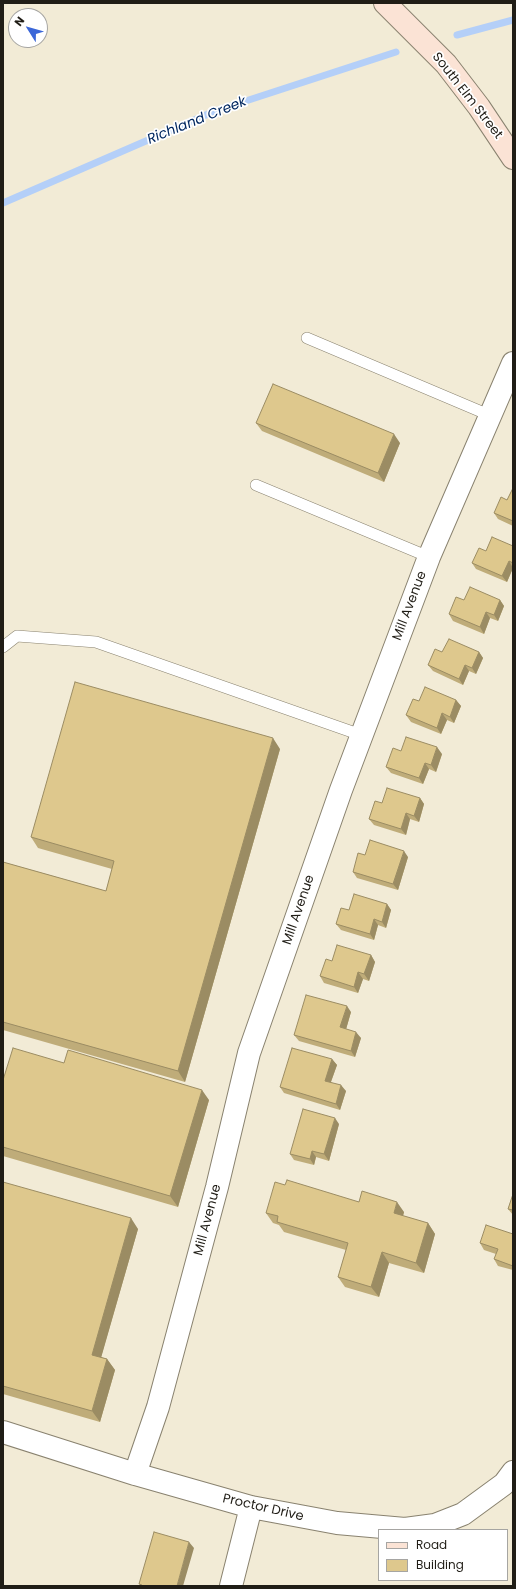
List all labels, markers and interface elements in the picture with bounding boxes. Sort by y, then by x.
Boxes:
north arrow [8,8,48,48]
text: N [10,13,28,30]
street label: South Elm Street [428,50,506,142]
water label: Richland Creek [145,93,249,149]
street label: Mill Avenue [390,569,430,643]
street label: Mill Avenue [280,873,318,947]
street label: Mill Avenue [191,1183,225,1257]
street label: Proctor Drive [221,1491,305,1525]
legend [378,1529,508,1581]
text: Road [416,1536,447,1553]
text: Building [416,1556,464,1573]

